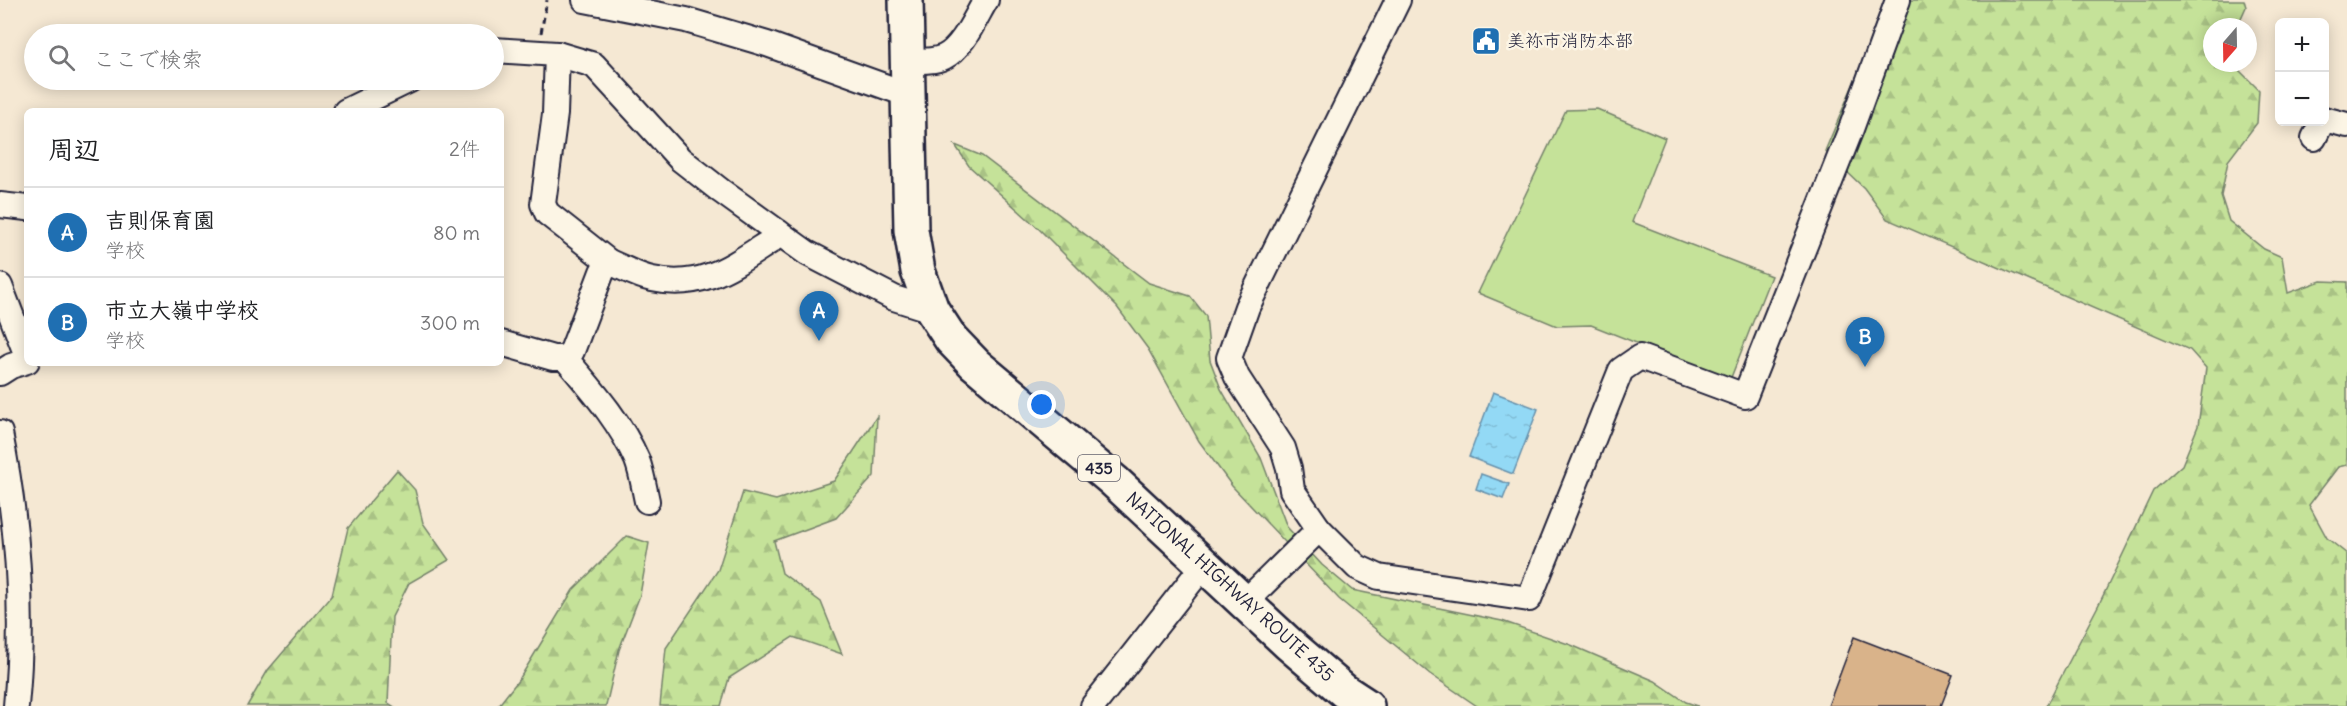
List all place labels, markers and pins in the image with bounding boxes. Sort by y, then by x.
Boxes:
public building icon: 美祢市消防本部 [1470,25,1502,57]
place label: 美祢市消防本部 [1507,29,1633,52]
pin: A [800,292,838,341]
pin: B [1846,318,1884,367]

